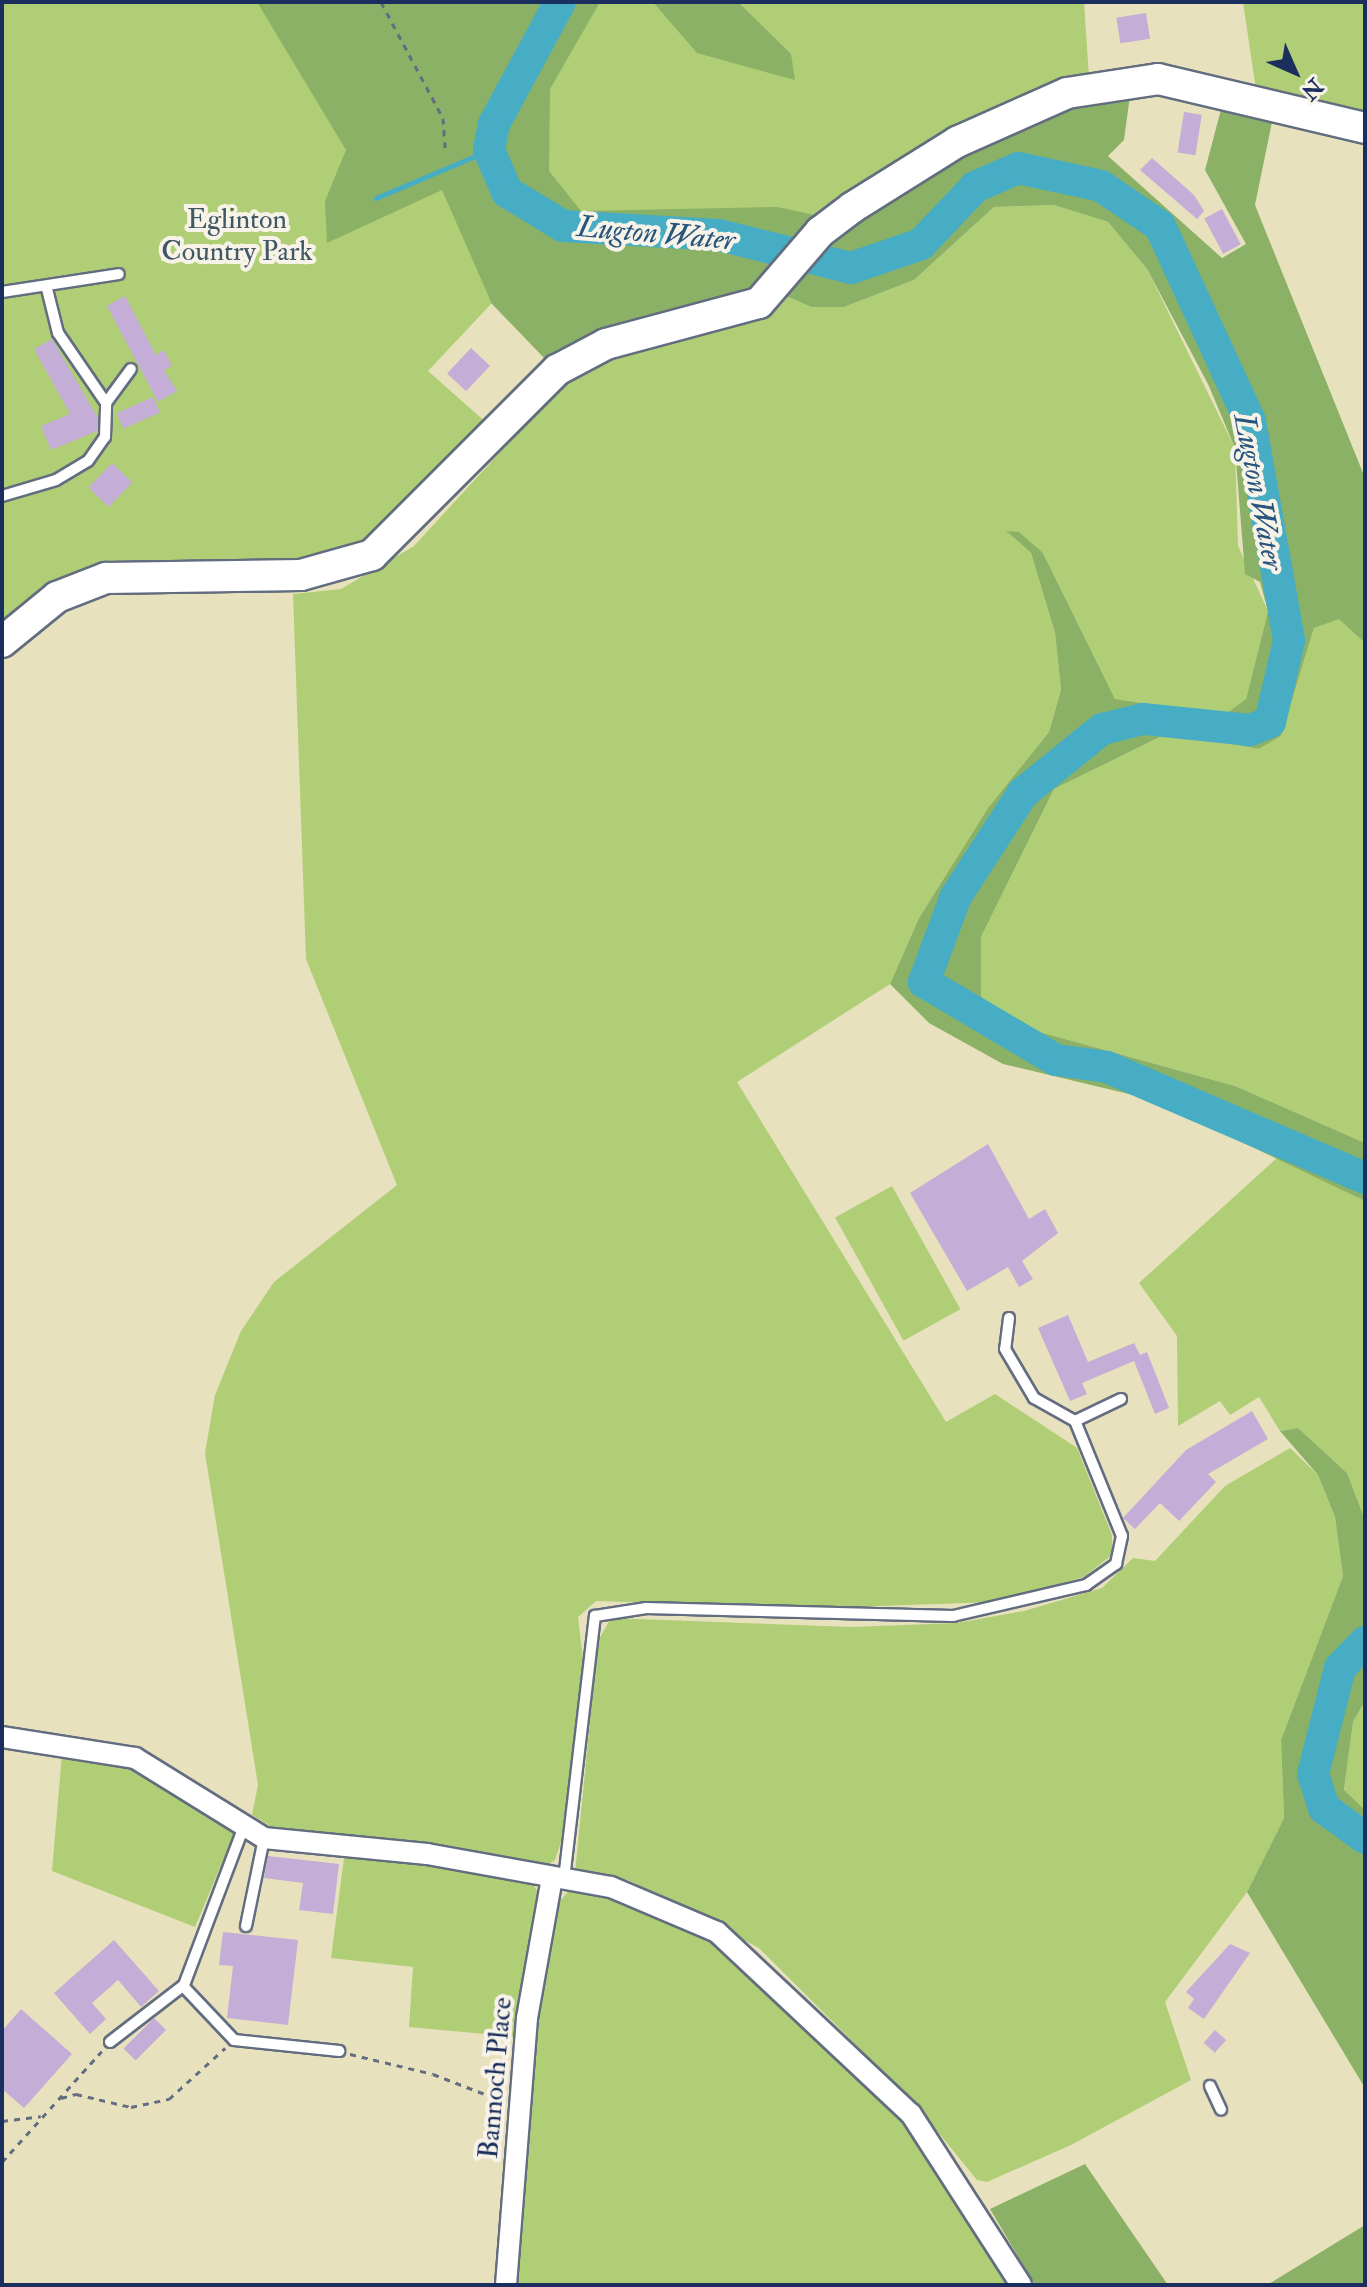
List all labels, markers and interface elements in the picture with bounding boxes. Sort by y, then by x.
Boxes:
north arrow [1255,32,1335,112]
text: N [1295,72,1329,106]
park label: Eglinton Country Park [161,203,313,269]
water label: Lugton Water [575,209,737,259]
water label: Lugton Water [1225,411,1291,573]
street label: Bannoch Place [472,1996,520,2160]

